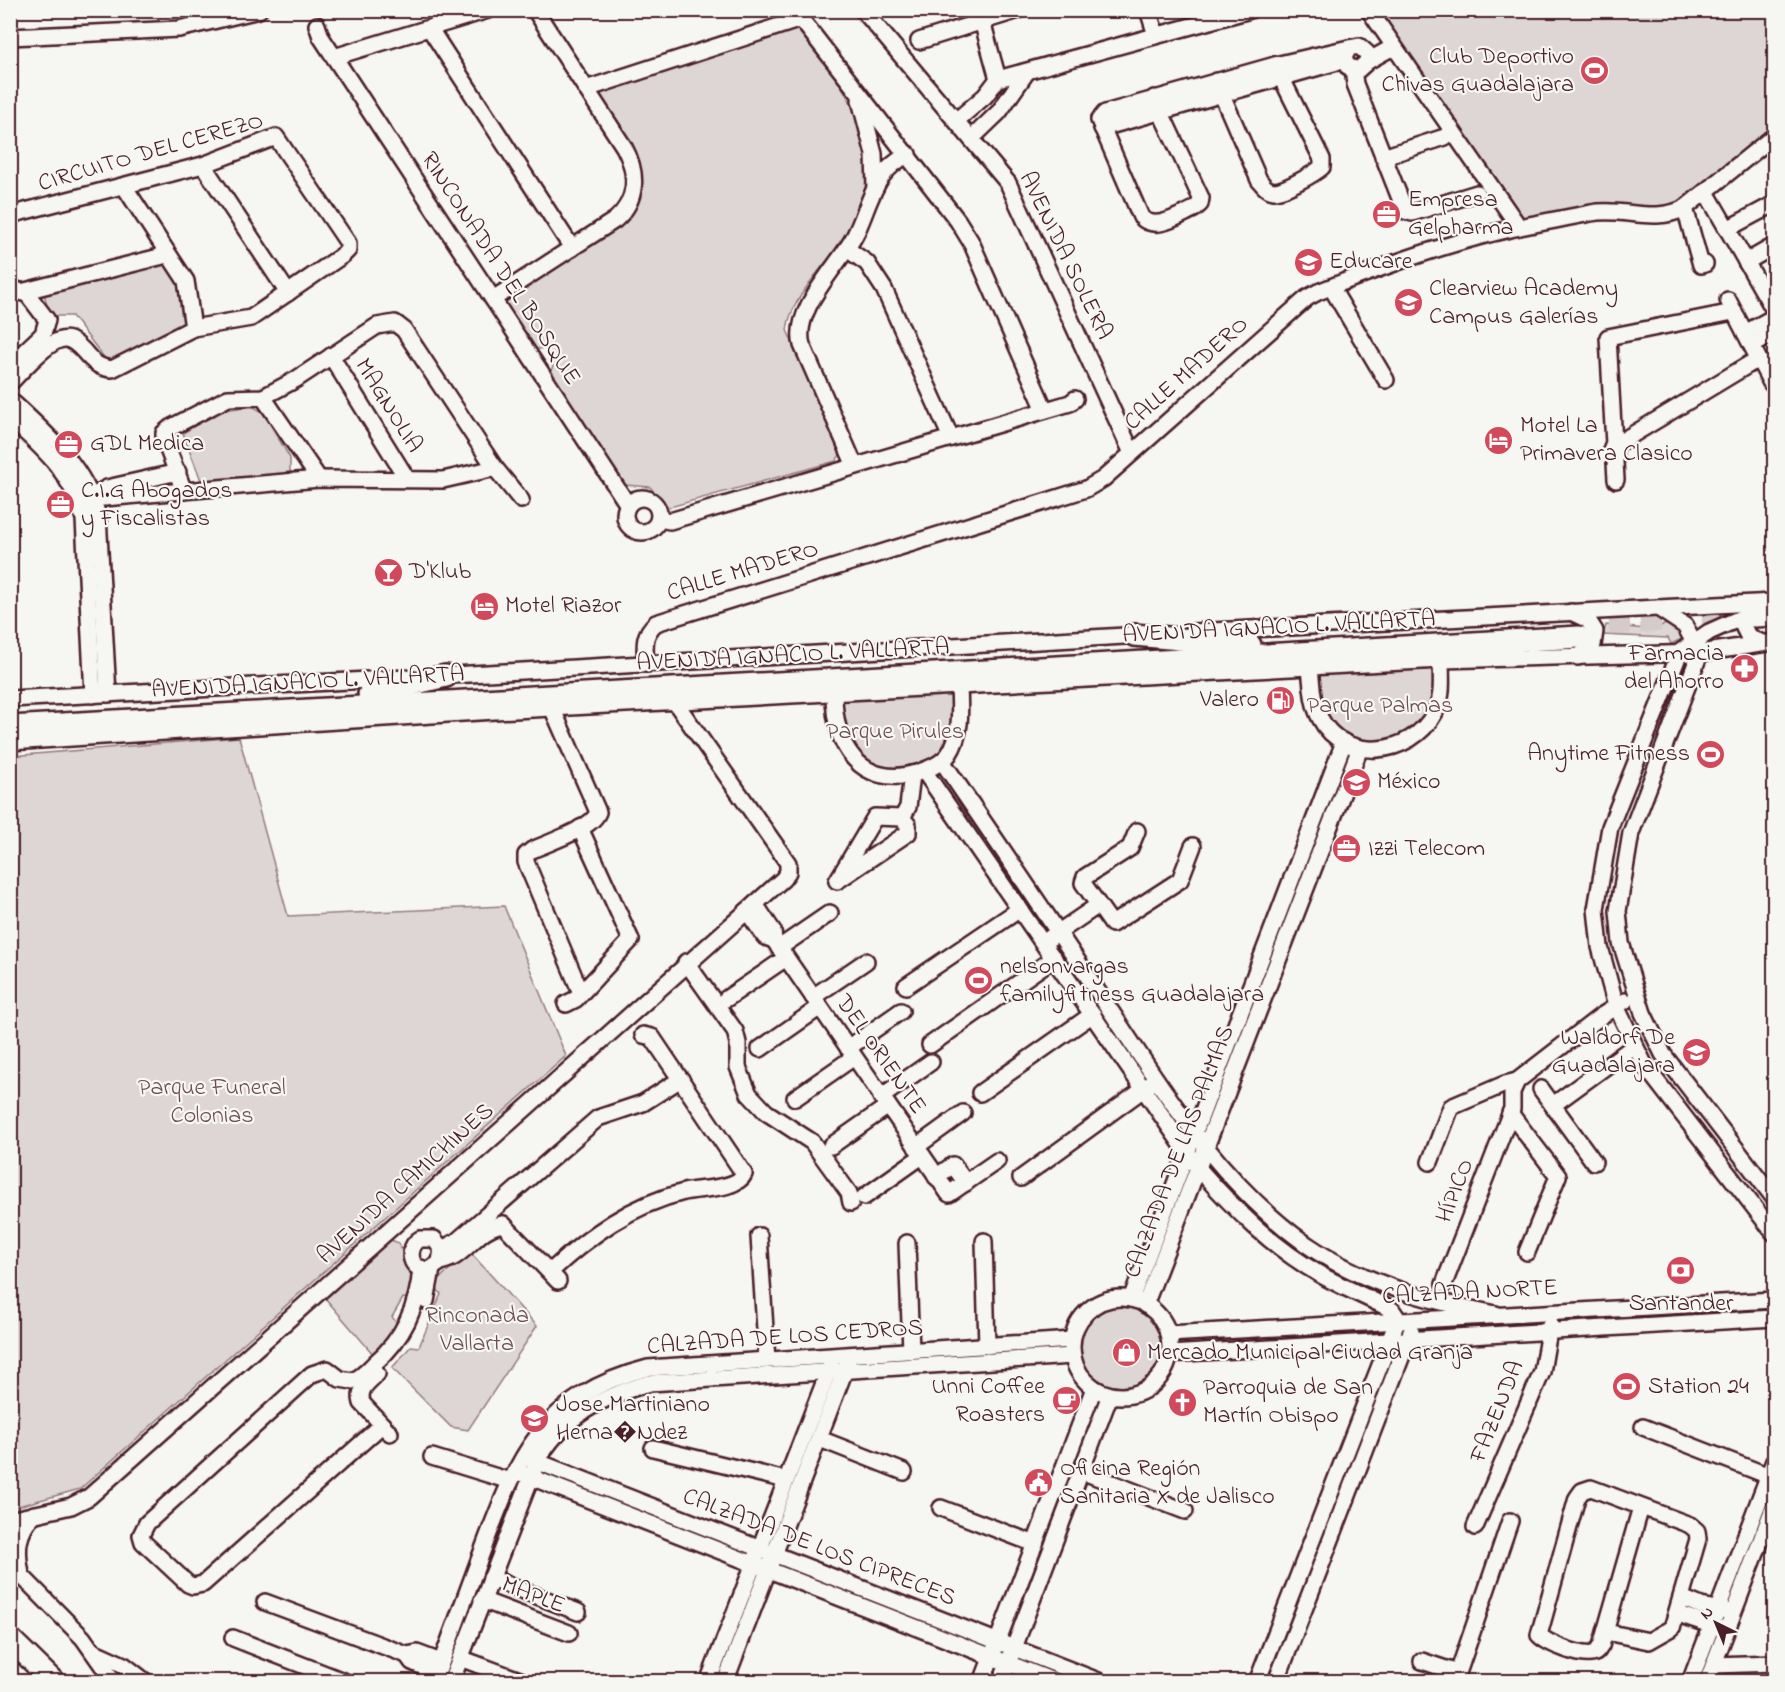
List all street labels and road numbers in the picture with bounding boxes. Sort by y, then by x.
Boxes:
street label: CIRCUITO DEL CEREZO [34,104,268,202]
street label: RINCONADA DEL BOSQUE [411,145,589,393]
street label: AVENIDA SOLERA [1009,166,1121,346]
street label: CALLE MADERO [1117,308,1257,440]
street label: MAGNOLIA [345,352,431,460]
street label: CALLE MADERO [663,532,823,612]
street label: AVENIDA IGNACIO L. VALLARTA [1122,602,1436,654]
street label: AVENIDA IGNACIO L. VALLARTA [636,630,950,682]
street label: AVENIDA IGNACIO L. VALLARTA [151,657,465,709]
street label: DEL ORIENTE [825,987,934,1122]
street label: CALZADA DE LAS PALMAS [1116,1021,1244,1283]
street label: AVENIDA CAMICHINES [310,1095,502,1273]
street label: HÍPICO [1428,1154,1484,1228]
street label: CALZADA NORTE [1381,1271,1559,1315]
street label: CALZADA DE LOS CEDROS [646,1311,924,1365]
street label: FAZENDA [1461,1356,1534,1469]
street label: CALZADA DE LOS CIPRECES [677,1480,961,1616]
street label: MAPLE [496,1568,570,1624]

